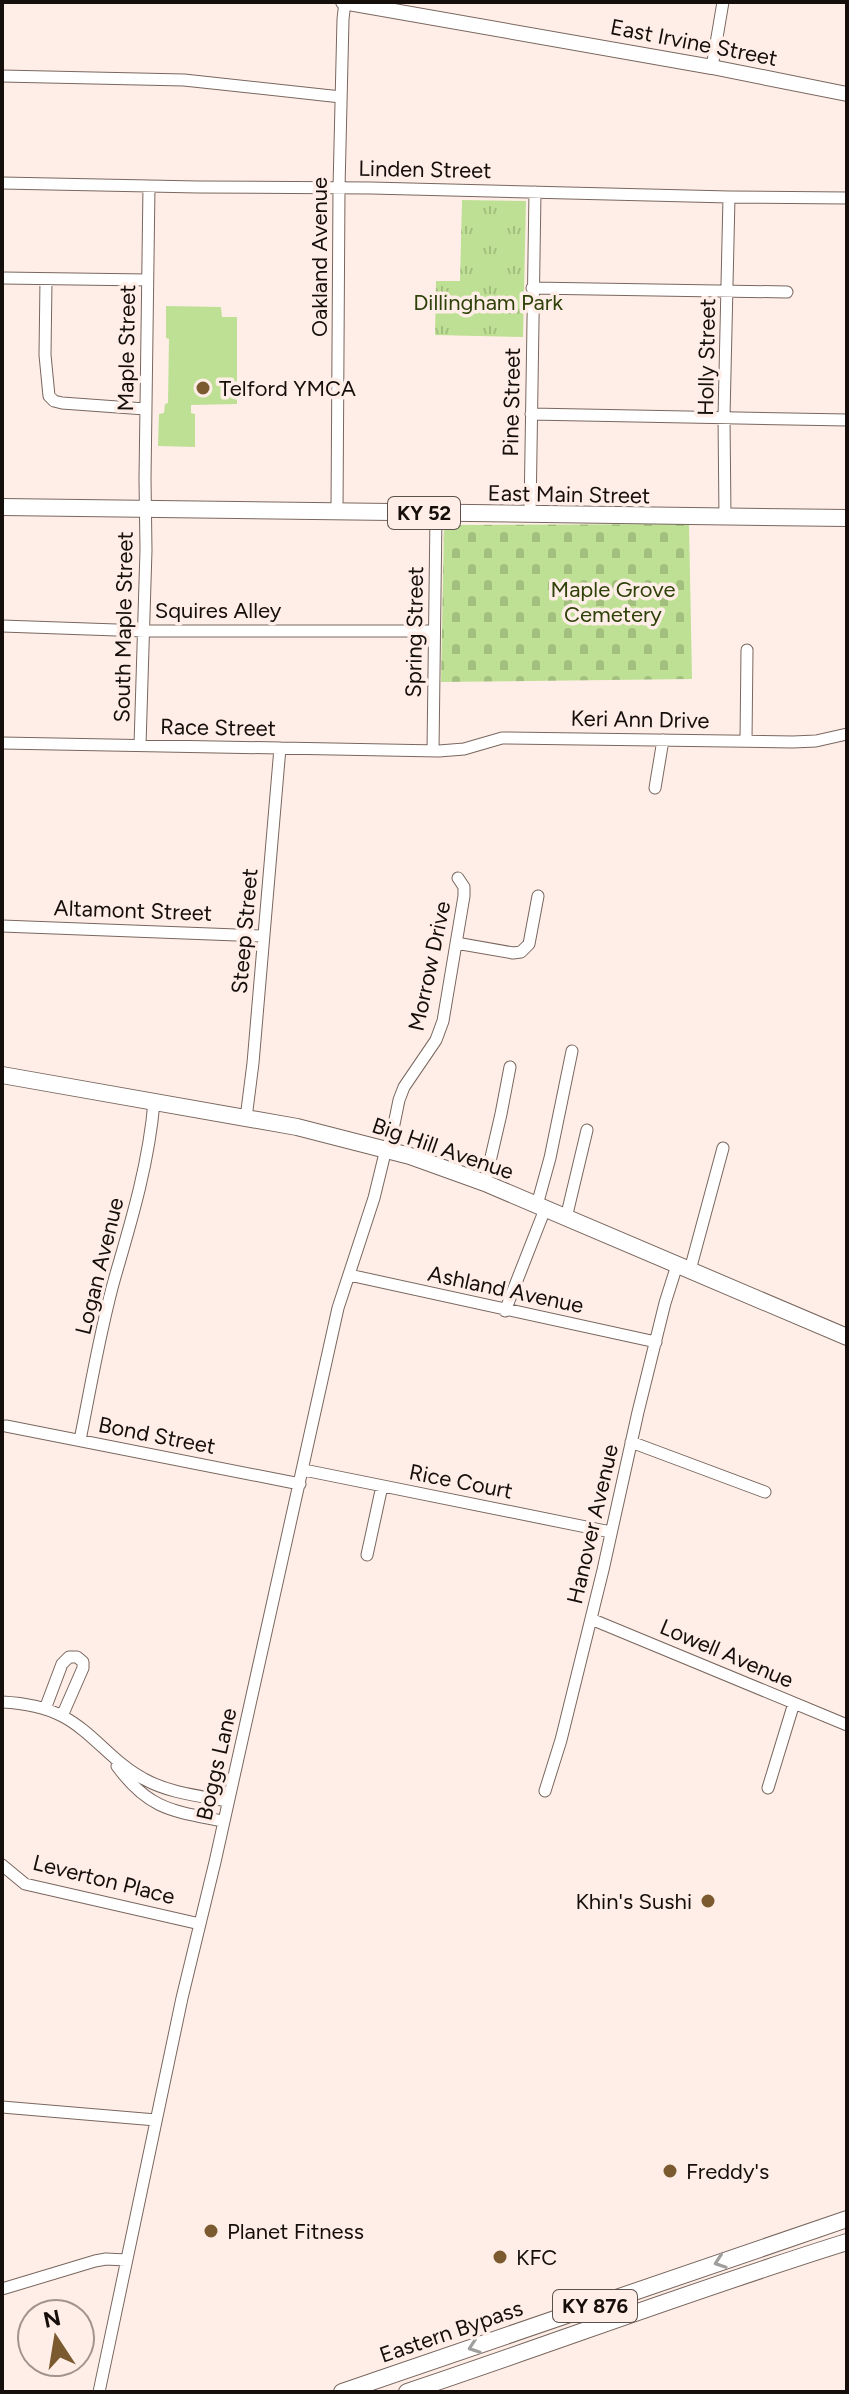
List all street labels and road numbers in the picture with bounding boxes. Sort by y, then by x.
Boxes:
street label: East Irvine Street [608,13,780,72]
street label: Linden Street [358,155,492,184]
street label: Oakland Avenue [306,177,333,337]
street label: Maple Street [112,284,141,412]
street label: Holly Street [692,298,721,416]
street label: Pine Street [497,347,526,457]
street label: East Main Street [488,480,650,509]
road number: KY 52 [388,497,460,529]
street label: South Maple Street [108,531,139,723]
street label: Spring Street [400,566,429,698]
street label: Squires Alley [155,597,282,624]
street label: Keri Ann Drive [570,705,710,734]
street label: Race Street [160,713,276,742]
street label: Steep Street [226,867,263,995]
street label: Altamont Street [53,894,213,927]
street label: Morrow Drive [403,899,456,1034]
street label: Big Hill Avenue [368,1112,517,1185]
street label: Logan Avenue [69,1195,130,1338]
street label: Ashland Avenue [426,1260,586,1319]
street label: Bond Street [96,1411,218,1460]
street label: Hanover Avenue [561,1442,624,1607]
street label: Rice Court [407,1458,515,1505]
street label: Lowell Avenue [656,1613,798,1694]
street label: Boggs Lane [190,1705,243,1823]
street label: Leverton Place [30,1849,178,1910]
road number: KY 876 [553,2290,637,2322]
street label: Eastern Bypass [376,2294,526,2369]

